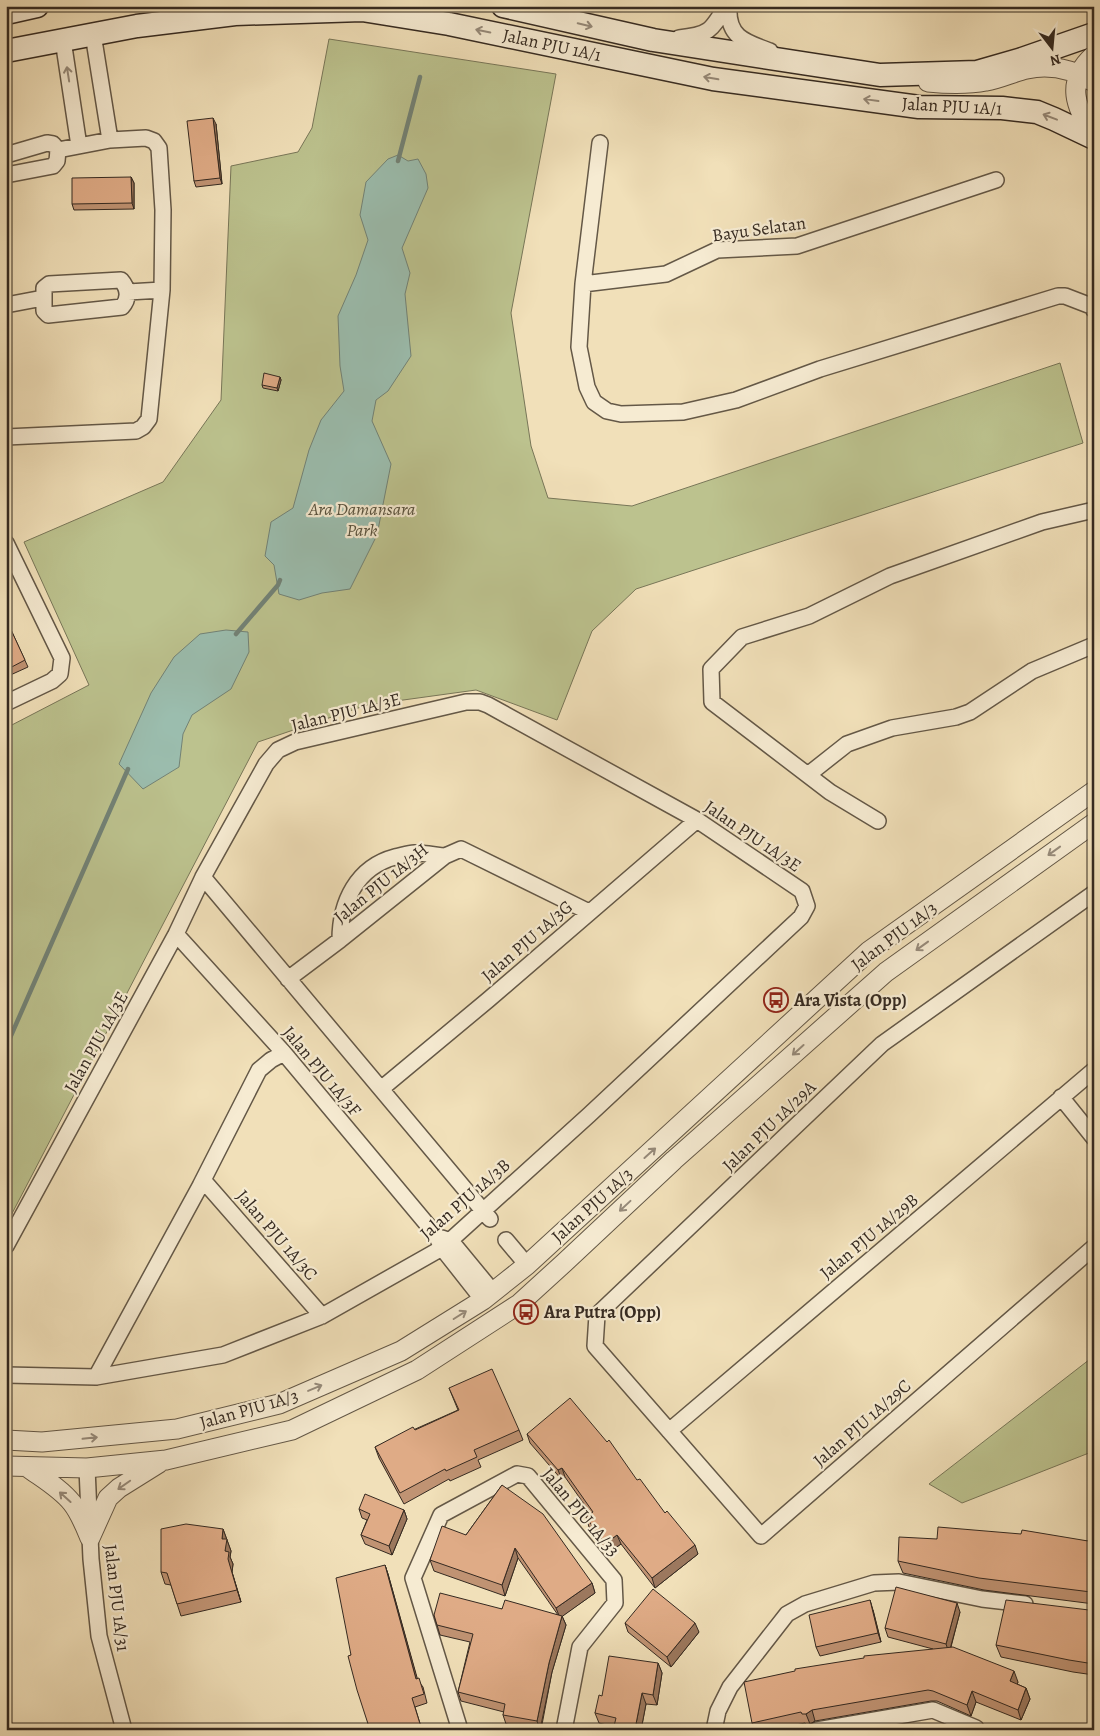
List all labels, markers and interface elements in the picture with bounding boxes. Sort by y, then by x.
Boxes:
one-way arrow [577,20,593,30]
north arrow [1028,22,1078,72]
street label: Jalan PJU 1A/1 [500,23,604,67]
one-way arrow [475,26,491,35]
text: N [1048,49,1063,71]
one-way arrow [63,66,73,82]
one-way arrow [703,72,719,82]
street label: Jalan PJU 1A/1 [901,91,1003,121]
one-way arrow [864,95,880,105]
one-way arrow [1043,112,1058,121]
street label: Bayu Selatan [711,211,808,247]
park label: Ara Damansara Park [308,497,415,542]
street label: Jalan PJU 1A/3E [289,687,403,737]
street label: Jalan PJU 1A/3E [700,795,806,877]
street label: Jalan PJU 1A/3H [329,837,433,929]
one-way arrow [1047,845,1061,856]
street label: Jalan PJU 1A/3G [476,895,578,987]
street label: Jalan PJU 1A/3 [846,896,942,976]
one-way arrow [915,941,929,951]
street label: Jalan PJU 1A/3E [58,987,134,1097]
bus stop icon: Ara Vista (Opp) [763,987,789,1013]
place label: Ara Vista (Opp) [793,988,907,1012]
street label: Jalan PJU 1A/3F [277,1021,367,1121]
one-way arrow [791,1045,804,1056]
street label: Jalan PJU 1A/29A [717,1075,821,1177]
one-way arrow [643,1147,656,1159]
street label: Jalan PJU 1A/3B [415,1153,515,1245]
street label: Jalan PJU 1A/3 [546,1162,638,1248]
street label: Jalan PJU 1A/3C [231,1185,323,1285]
street label: Jalan PJU 1A/29B [815,1188,923,1284]
one-way arrow [619,1200,632,1212]
bus stop icon: Ara Putra (Opp) [513,1299,539,1325]
place label: Ara Putra (Opp) [543,1300,661,1324]
one-way arrow [452,1309,466,1319]
street label: Jalan PJU 1A/29C [808,1374,916,1472]
street label: Jalan PJU 1A/3 [197,1383,301,1435]
one-way arrow [308,1383,323,1392]
one-way arrow [81,1433,97,1443]
street label: Jalan PJU 1A/33 [537,1462,625,1562]
one-way arrow [118,1479,132,1490]
one-way arrow [59,1491,72,1503]
street label: Jalan PJU 1A/31 [99,1543,135,1653]

